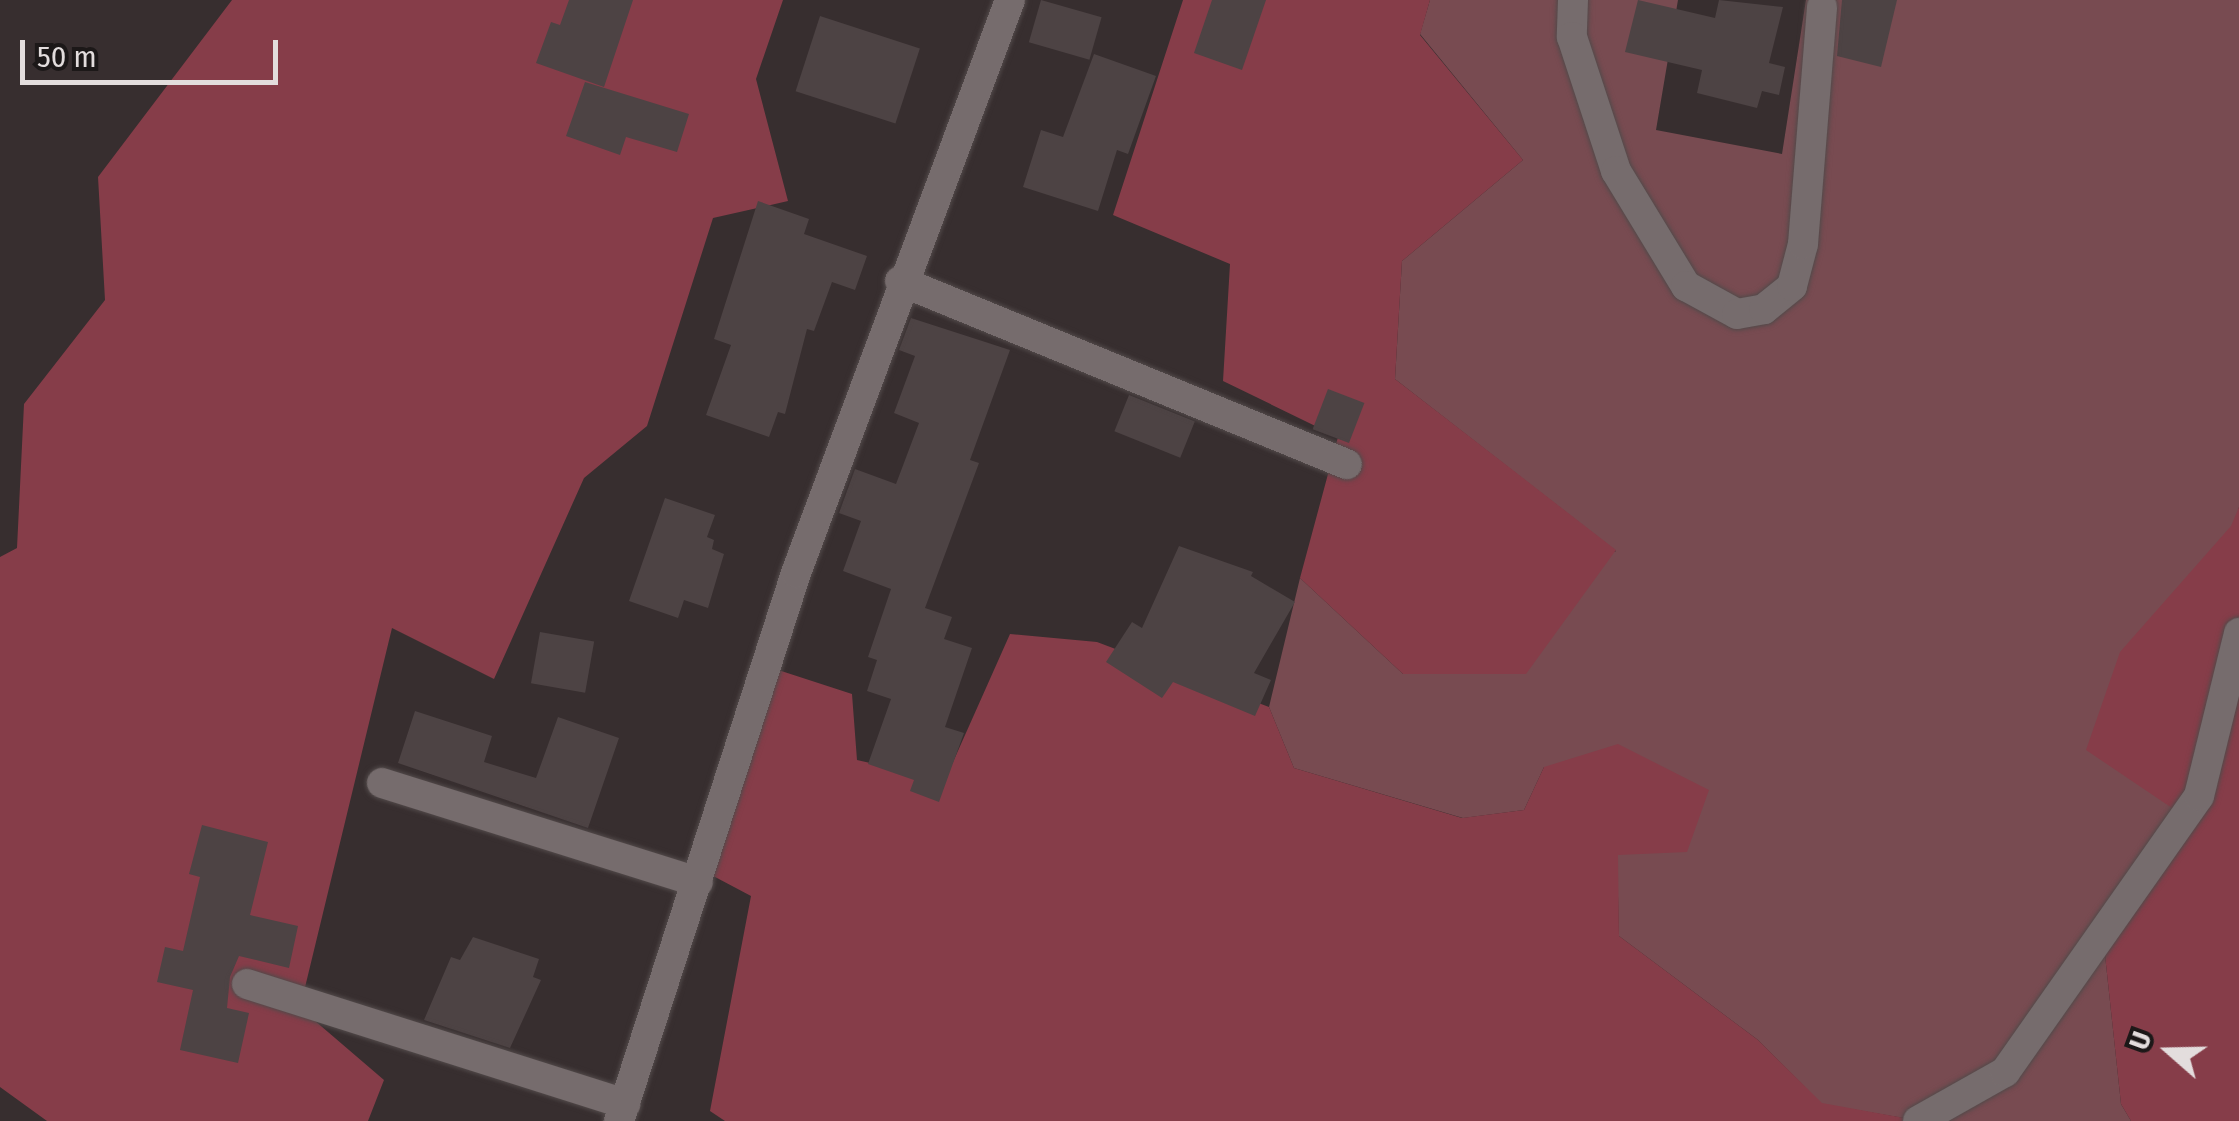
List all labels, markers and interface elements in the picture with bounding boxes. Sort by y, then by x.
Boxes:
scale bar [25,20,282,82]
text: 50 m [37,39,97,75]
north arrow [2119,1001,2219,1101]
text: U [2122,1027,2159,1054]

